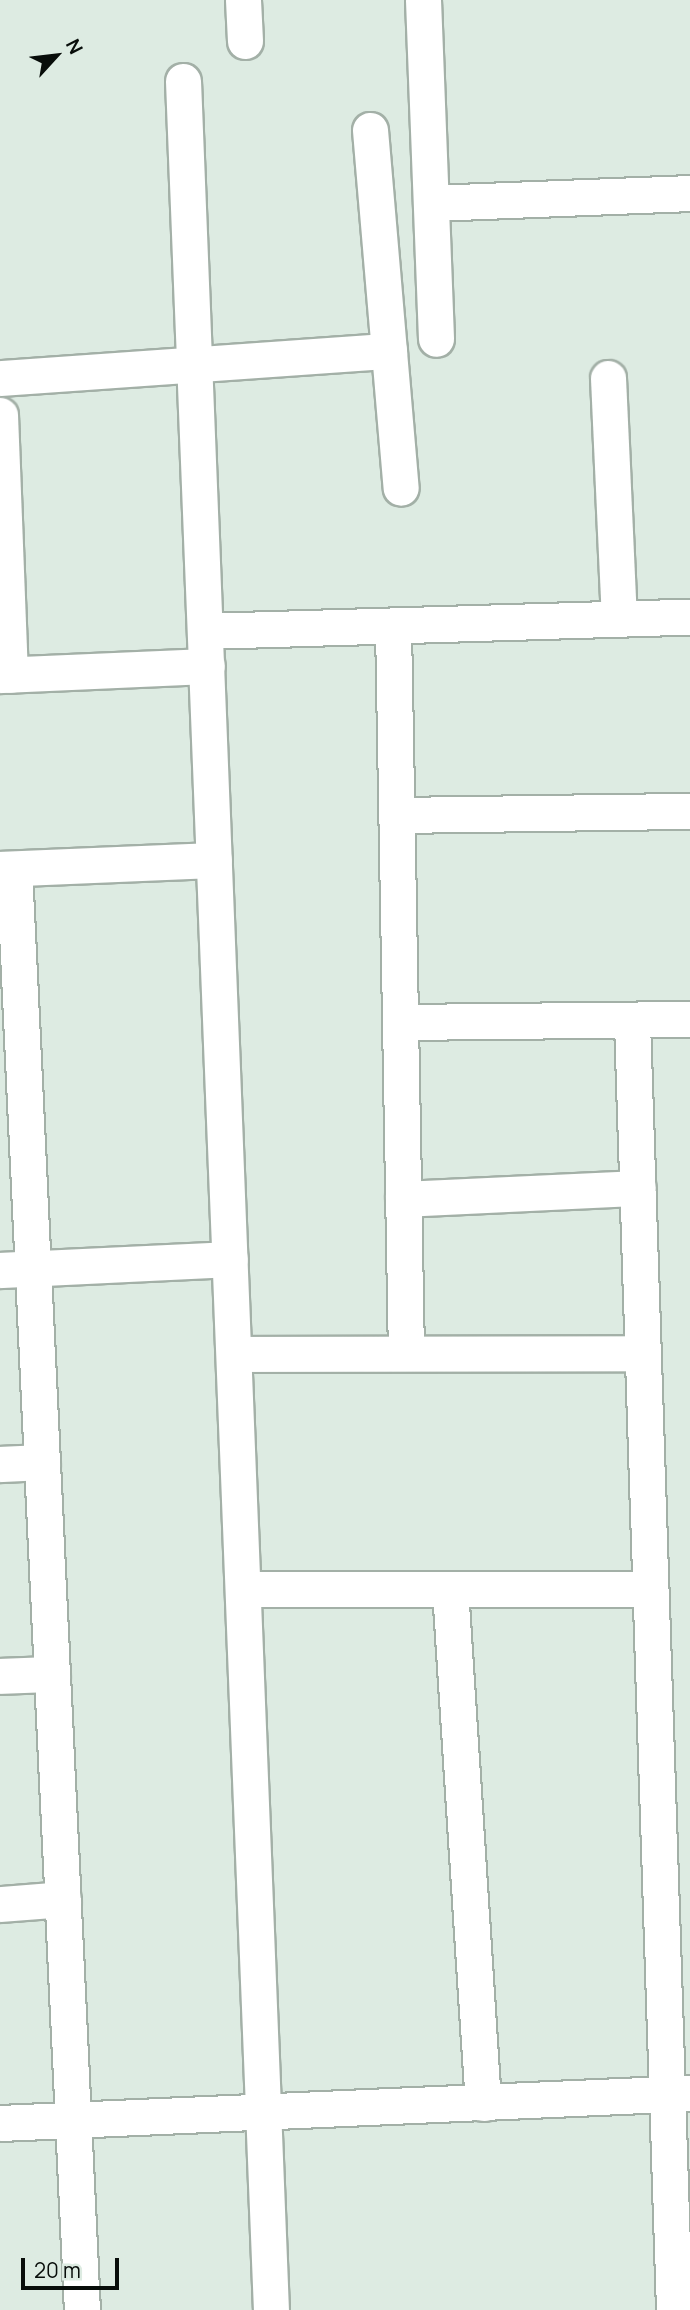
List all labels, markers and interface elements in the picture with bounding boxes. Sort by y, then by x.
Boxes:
north arrow [21,21,91,91]
text: N [60,34,89,58]
scale bar [24,2244,122,2288]
text: 20 m [34,2256,81,2284]

